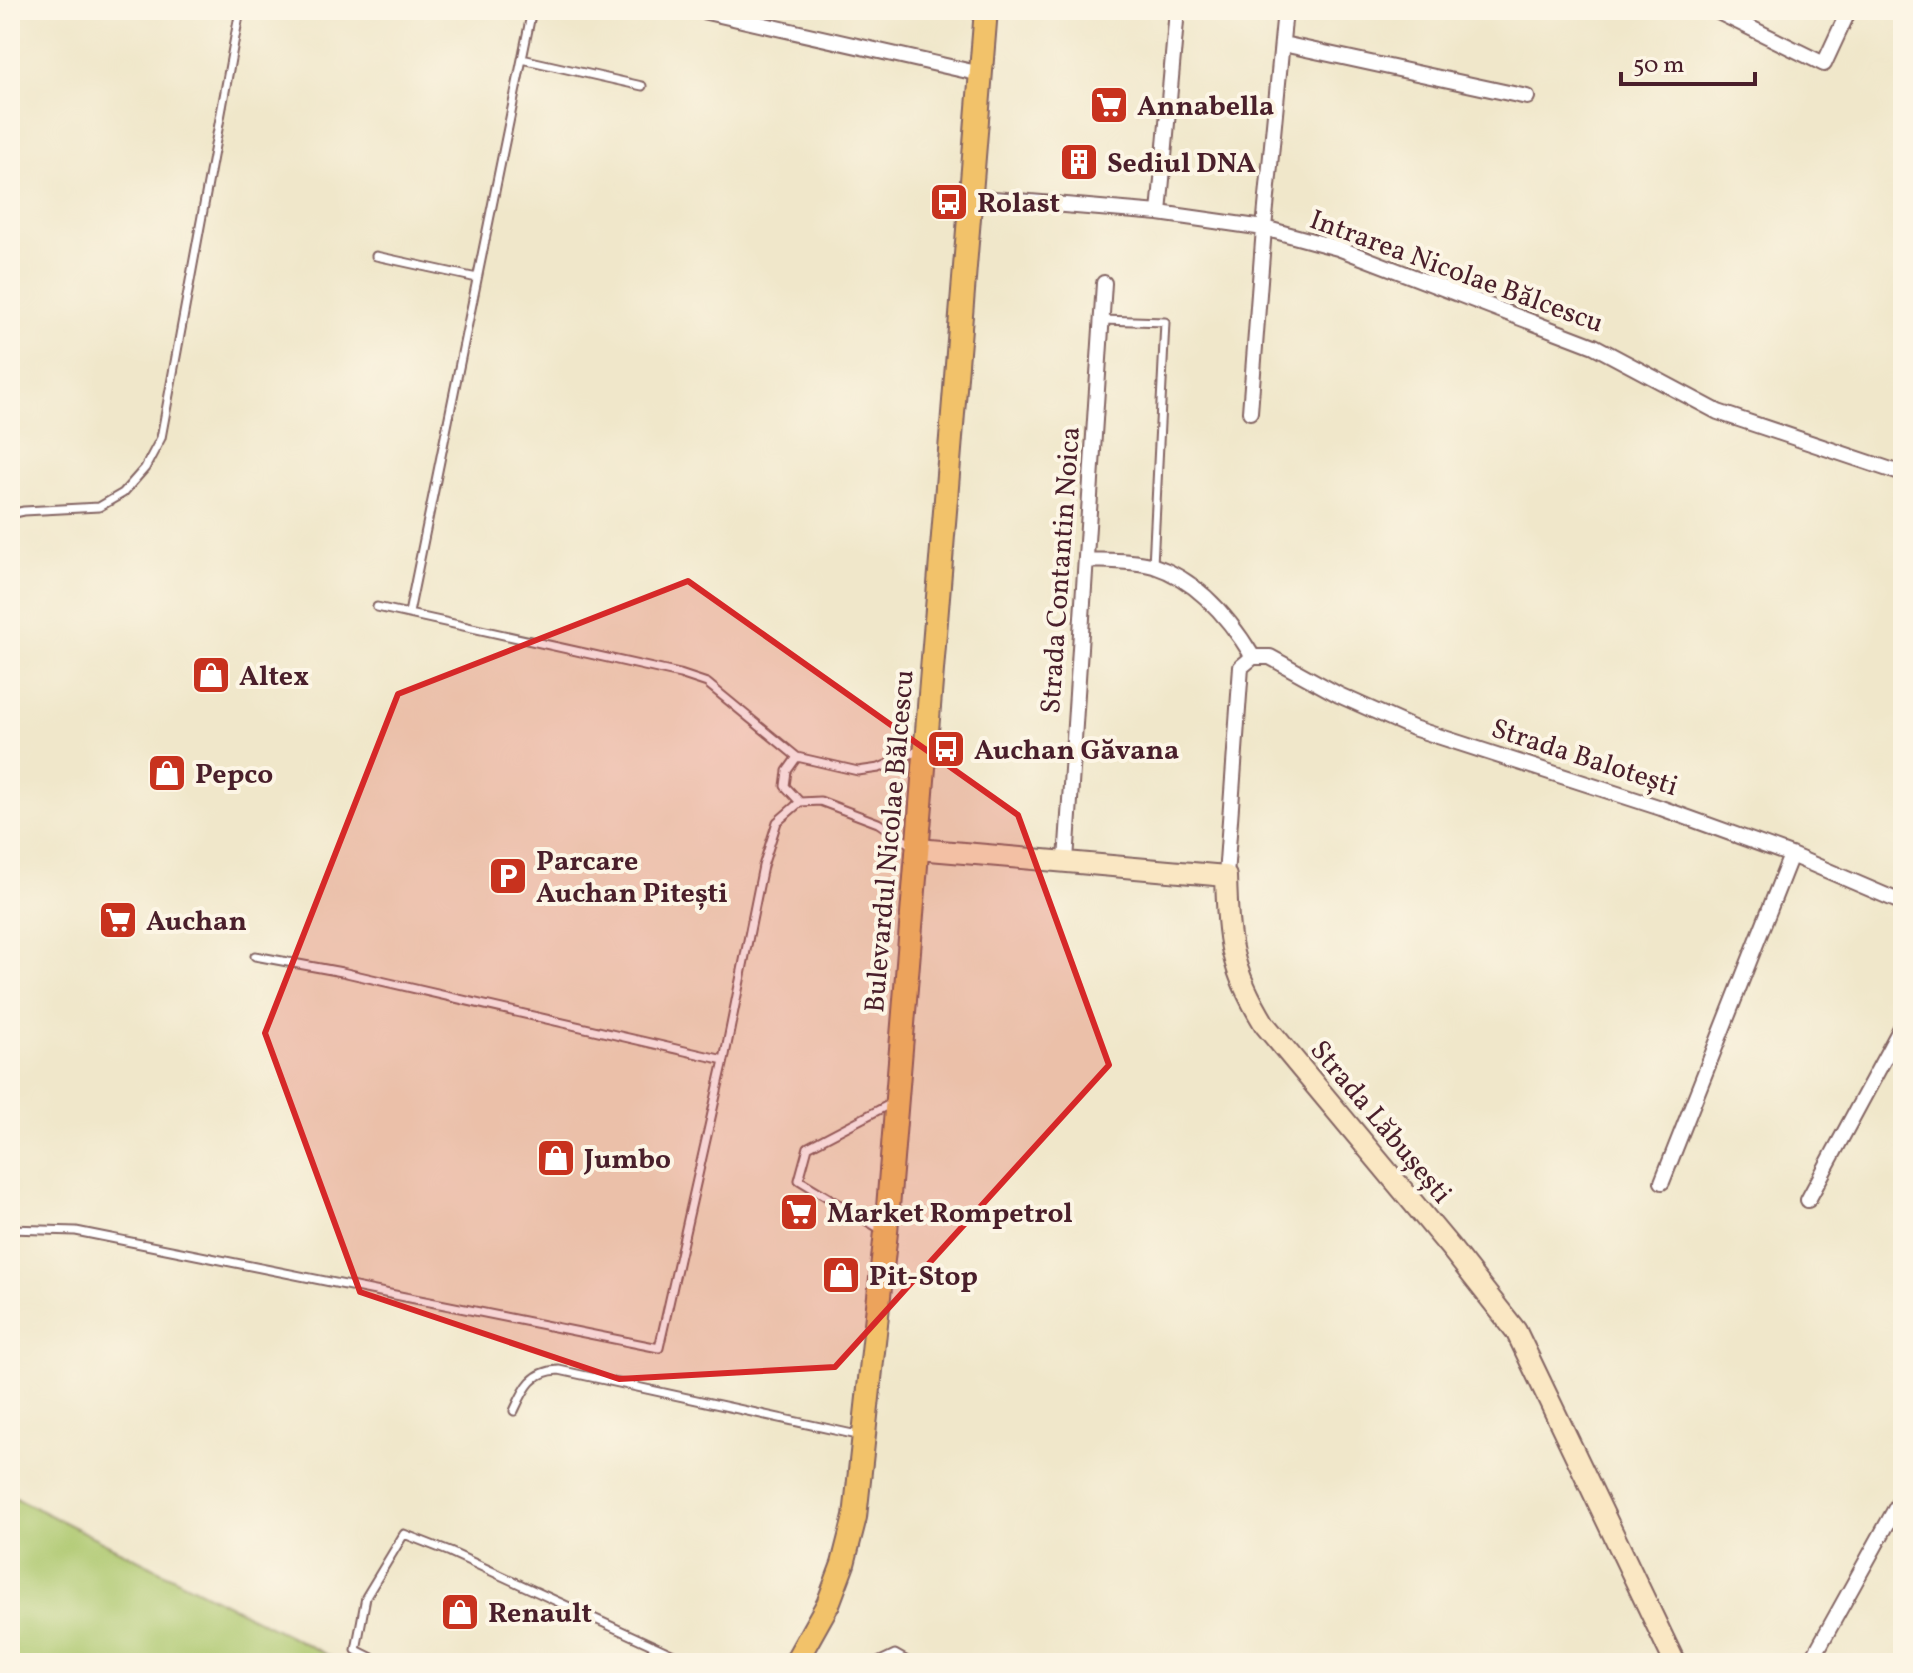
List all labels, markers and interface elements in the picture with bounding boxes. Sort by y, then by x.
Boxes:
scale bar [1621,36,1755,86]
text: 50 m [1633,49,1685,83]
supermarket icon: Annabella [1088,84,1130,126]
place label: Annabella [1137,88,1274,127]
building icon: Sediul DNA [1058,141,1100,183]
place label: Sediul DNA [1107,145,1256,184]
bus stop icon: Rolast [928,181,970,223]
place label: Rolast [977,185,1060,224]
street label: Intrarea Nicolae Bălcescu [1304,201,1608,344]
street label: Strada Contantin Noica [1032,425,1091,715]
shop icon: Altex [190,654,232,696]
place label: Altex [239,658,309,697]
street label: Bulevardul Nicolae Bălcescu [856,668,925,1014]
street label: Strada Balotești [1486,710,1683,807]
bus stop icon: Auchan Găvana [925,728,967,770]
place label: Auchan Găvana [974,732,1179,771]
shop icon: Pepco [146,752,188,794]
place label: Pepco [195,756,273,795]
place label: Parcare Auchan Pitești [536,843,728,914]
parking icon: Parcare Auchan Pitești [487,855,529,897]
supermarket icon: Auchan [97,899,139,941]
place label: Auchan [146,903,247,942]
street label: Strada Lăbușești [1300,1032,1460,1213]
shop icon: Jumbo [535,1137,577,1179]
place label: Jumbo [583,1141,671,1180]
supermarket icon: Market Rompetrol [778,1191,820,1233]
place label: Market Rompetrol [827,1195,1073,1234]
shop icon: Pit-Stop [820,1254,862,1296]
place label: Pit-Stop [869,1258,978,1297]
shop icon: Renault [439,1591,481,1633]
place label: Renault [488,1595,592,1634]

